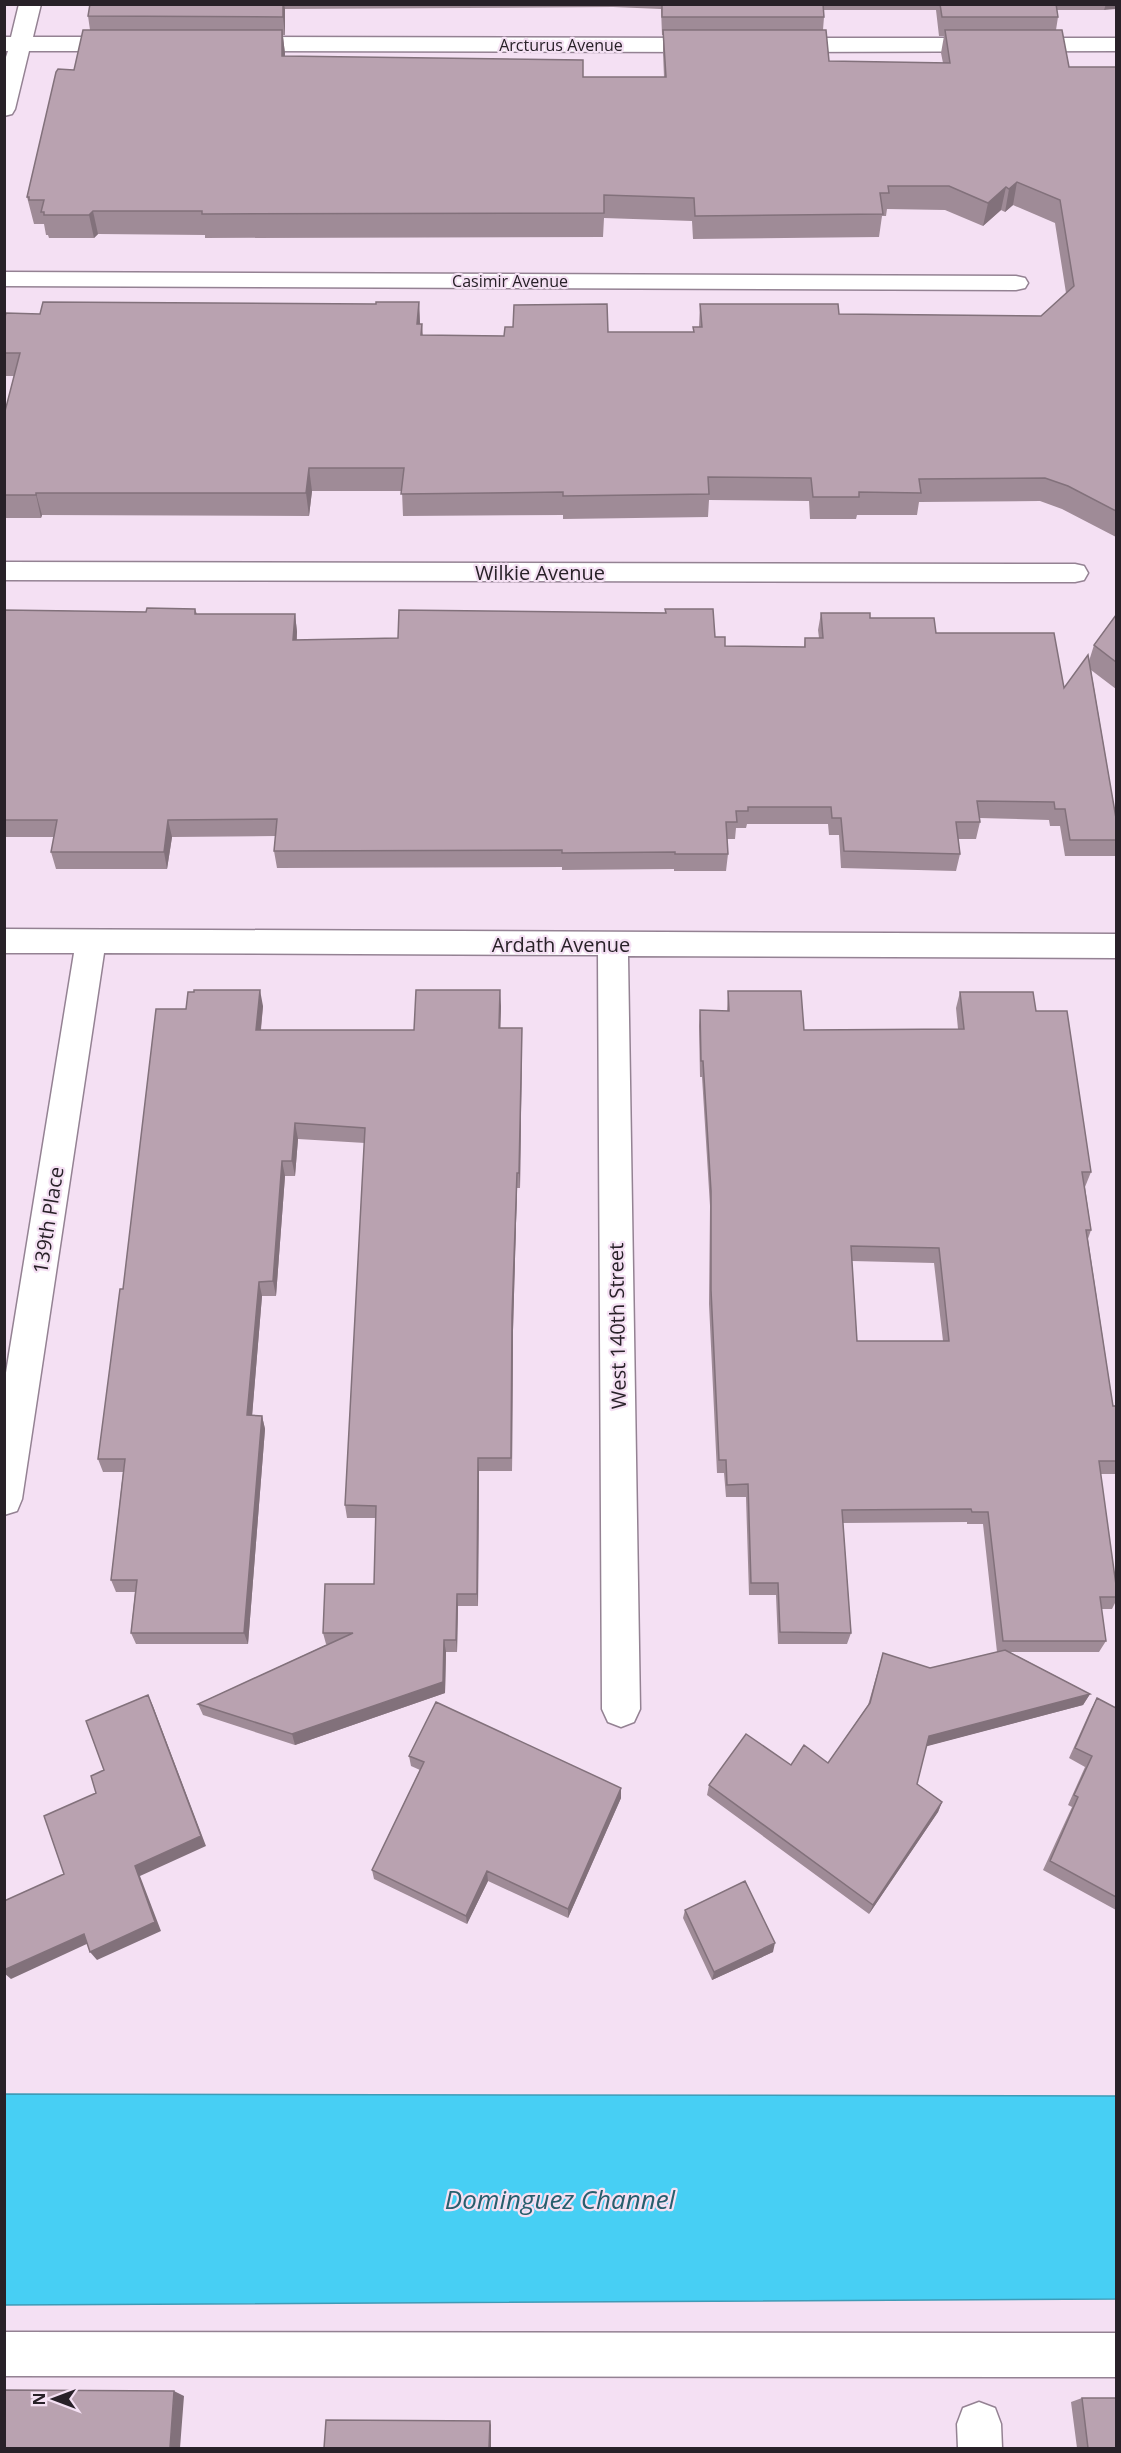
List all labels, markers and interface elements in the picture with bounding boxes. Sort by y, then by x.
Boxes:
street label: Arcturus Avenue [499,34,623,56]
street label: Casimir Avenue [452,270,568,292]
street label: Wilkie Avenue [475,559,605,586]
street label: Ardath Avenue [492,931,630,958]
street label: 139th Place [26,1165,70,1275]
street label: West 140th Street [602,1243,632,1409]
water label: Dominguez Channel [445,2181,677,2217]
north arrow [24,2369,84,2429]
text: N [28,2392,50,2406]

